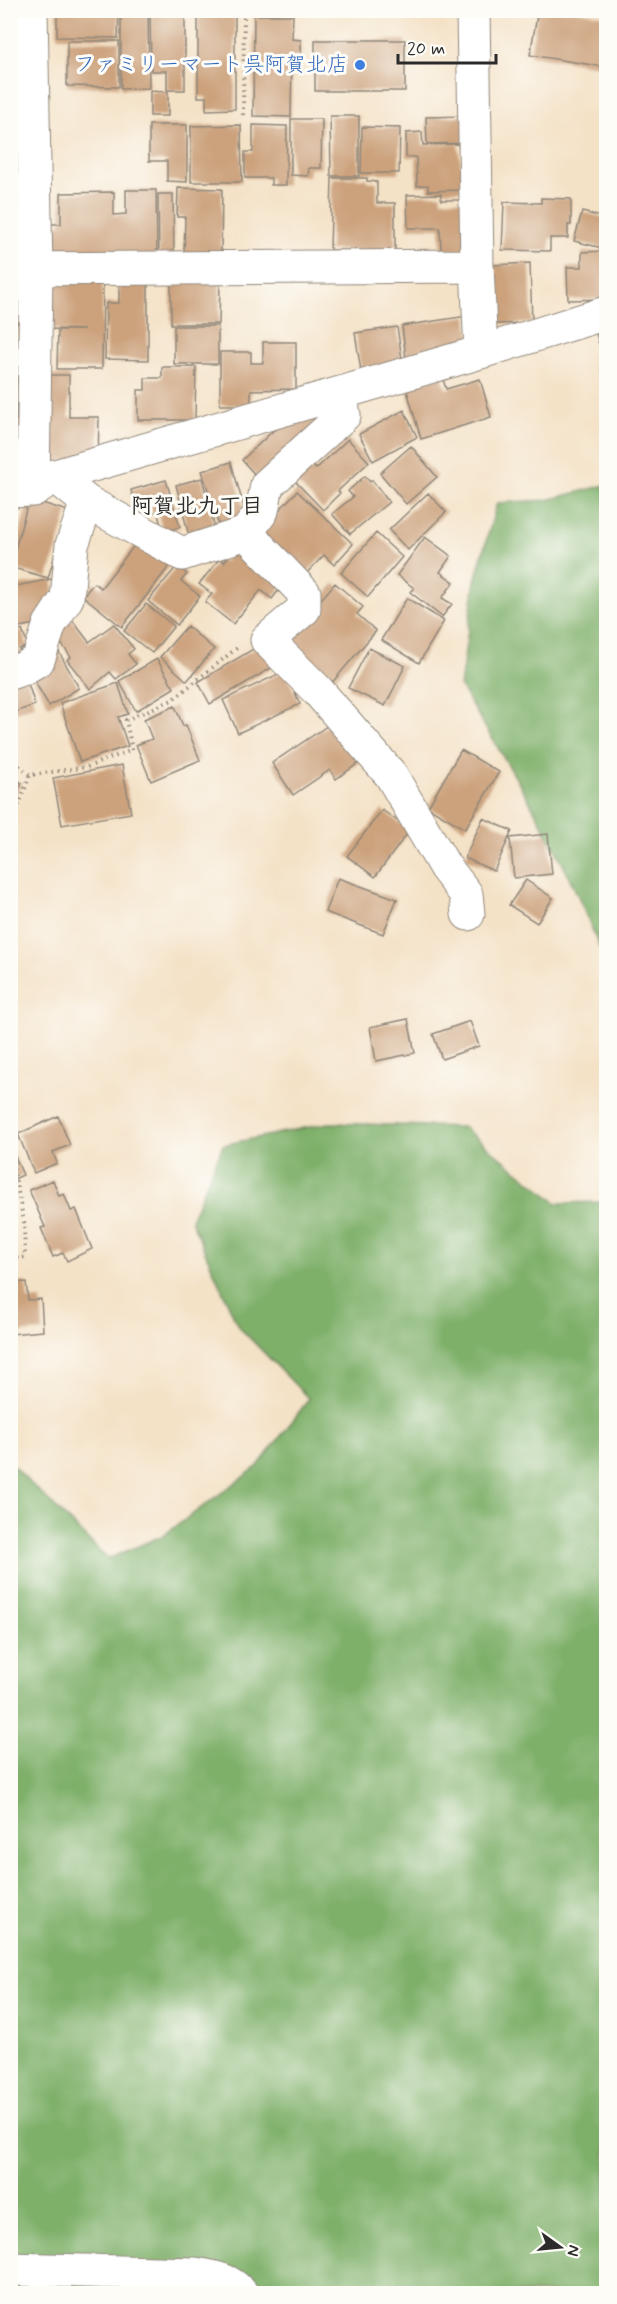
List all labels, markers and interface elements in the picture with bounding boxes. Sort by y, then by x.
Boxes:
scale bar [398,27,496,65]
text: 20 m [407,37,445,61]
place label: ファミリーマート呉阿賀北店 [75,51,348,79]
marker: ファミリーマート呉阿賀北店 [353,58,367,72]
district label: 阿賀北九丁目 [131,493,263,521]
north arrow [530,2217,590,2277]
text: N [562,2243,585,2258]

